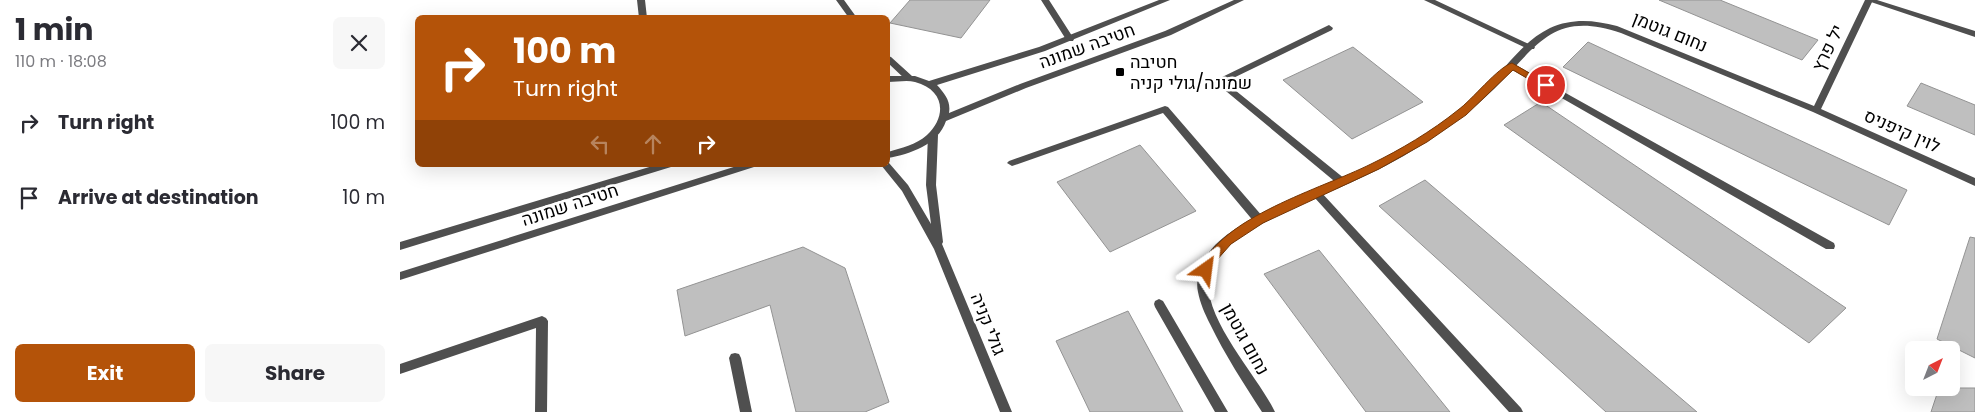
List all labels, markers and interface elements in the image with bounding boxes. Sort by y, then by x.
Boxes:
street label: נחום גוטמן [1629,5,1711,58]
text: 1 min [15,8,93,51]
button: close [333,17,385,69]
street label: חטיבה שמונה [1035,17,1138,74]
street label: יל פרץ [1806,20,1850,75]
text: 100 m [513,26,616,75]
icon: right [430,35,495,100]
place label: חטיבה שמונה/גולי קניה [1130,49,1252,95]
text: 110 m · 18:08 [15,50,107,73]
pin [1525,64,1567,106]
marker: חטיבה שמונה/גולי קניה [1114,66,1126,78]
icon: arrive [1532,71,1560,99]
text: Turn right [513,73,618,104]
street label: לוין קיפניס [1860,103,1944,158]
icon: right [15,109,43,137]
text: Turn right [58,109,154,136]
text: 100 m [330,109,385,136]
icon: left [586,130,614,158]
icon: ahead [639,130,667,158]
icon: right [692,130,720,158]
street label: חטיבה שמונה [518,177,621,232]
icon: arrive [15,184,43,212]
text: Arrive at destination [58,184,259,211]
text: 10 m [342,184,385,211]
position arrow [1179,243,1231,295]
street label: גולי קניה [965,289,1012,359]
street label: נחום גוטמן [1215,298,1276,379]
north arrow [1905,341,1960,396]
map controls [1905,341,1960,396]
button: Exit [15,344,195,402]
button: Share [205,344,385,402]

